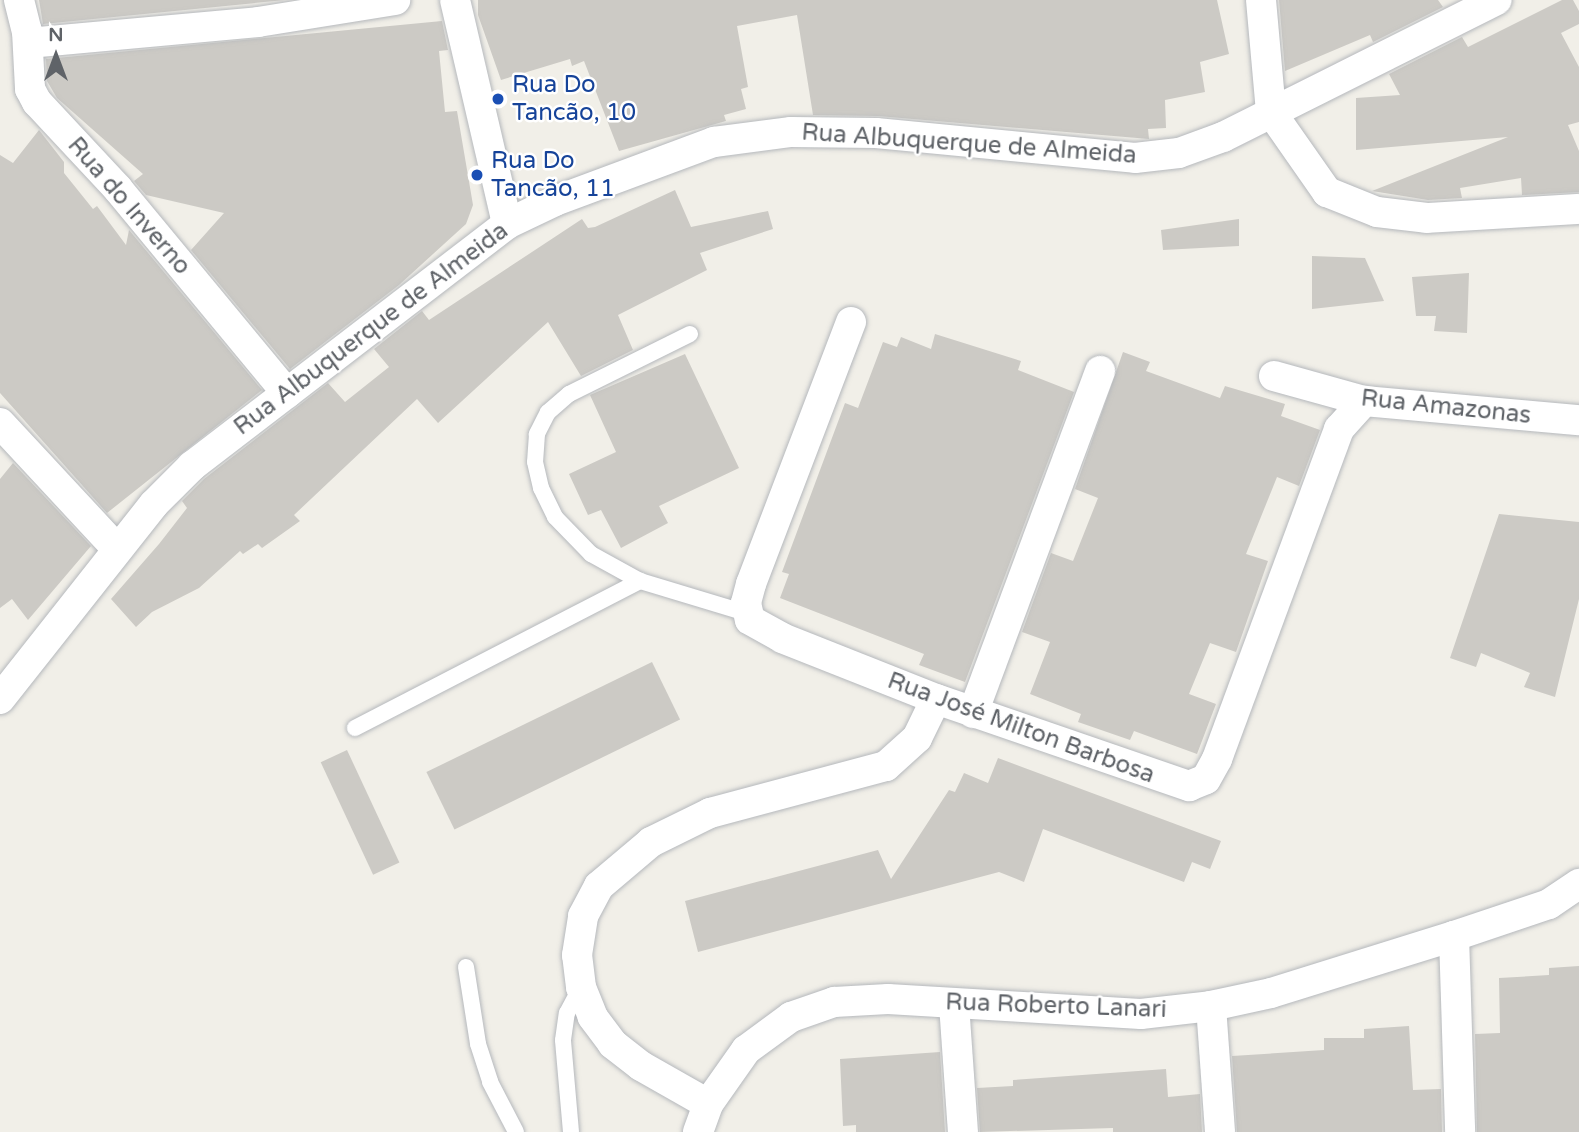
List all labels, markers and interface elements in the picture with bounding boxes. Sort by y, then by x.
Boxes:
north arrow [21,21,91,91]
text: N [48,24,64,46]
place label: Rua Do Tancão, 10 [512,71,636,127]
marker: Rua Do Tancão, 10 [490,91,506,107]
street label: Rua Albuquerque de Almeida [801,118,1137,170]
street label: Rua do Inverno [61,131,197,281]
place label: Rua Do Tancão, 11 [491,147,615,203]
marker: Rua Do Tancão, 11 [469,167,485,183]
street label: Rua Albuquerque de Almeida [228,217,514,441]
street label: Rua Amazonas [1360,384,1532,430]
street label: Rua José Milton Barbosa [884,666,1158,790]
street label: Rua Roberto Lanari [945,988,1167,1024]

